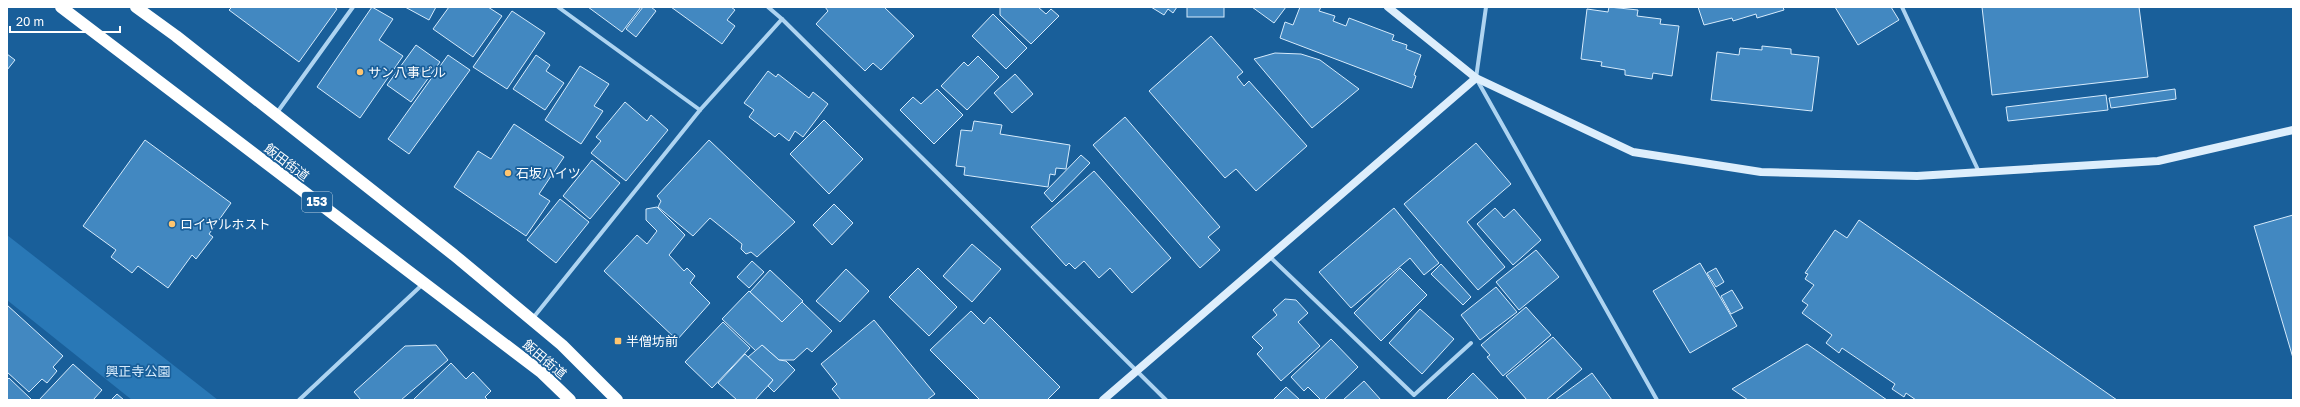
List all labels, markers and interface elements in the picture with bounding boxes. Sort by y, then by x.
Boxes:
scale bar [10,8,120,34]
text: 20 m [16,14,44,29]
place label: サン八事ビル [368,64,446,80]
marker: サン八事ビル [355,67,365,77]
street label: 飯田街道 [261,140,313,184]
place label: 石坂ハイツ [516,165,581,181]
marker: 石坂ハイツ [503,168,513,178]
road number: 153 [302,192,332,212]
place label: ロイヤルホスト [180,216,271,232]
marker: ロイヤルホスト [167,219,177,229]
place label: 半僧坊前 [626,333,678,349]
street label: 飯田街道 [520,336,570,382]
marker: 半僧坊前 [613,336,623,346]
park label: 興正寺公園 [105,363,171,379]

